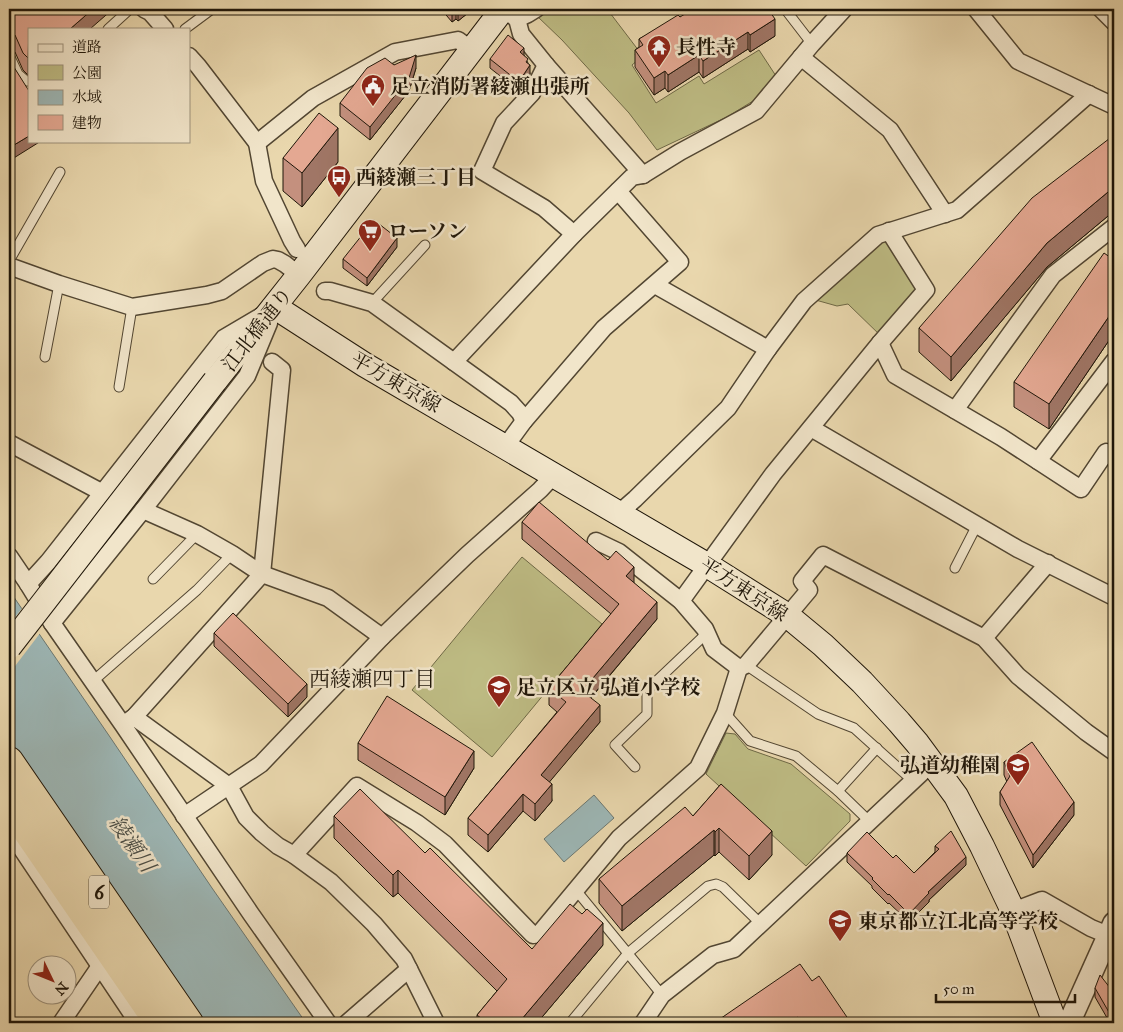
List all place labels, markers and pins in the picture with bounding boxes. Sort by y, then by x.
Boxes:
temple icon: 長性寺 [646,34,672,68]
place label: 長性寺 [676,35,736,59]
public building icon: 足立消防署綾瀬出張所 [360,73,386,107]
place label: 足立消防署綾瀬出張所 [390,74,590,98]
bus stop icon: 西綾瀬三丁目 [326,164,352,198]
place label: 西綾瀬三丁目 [356,165,476,189]
supermarket icon: ローソン [357,218,383,252]
place label: ローソン [388,219,467,243]
school or university icon: 足立区立 弘道小学校 [486,674,512,708]
place label: 足立区立 弘道小学校 [516,675,700,699]
school or university icon: 弘道幼稚園 [1005,752,1031,786]
place label: 弘道幼稚園 [900,753,1000,777]
school or university icon: 東京都立江北高等学校 [827,908,853,942]
place label: 東京都立江北高等学校 [858,909,1058,933]

